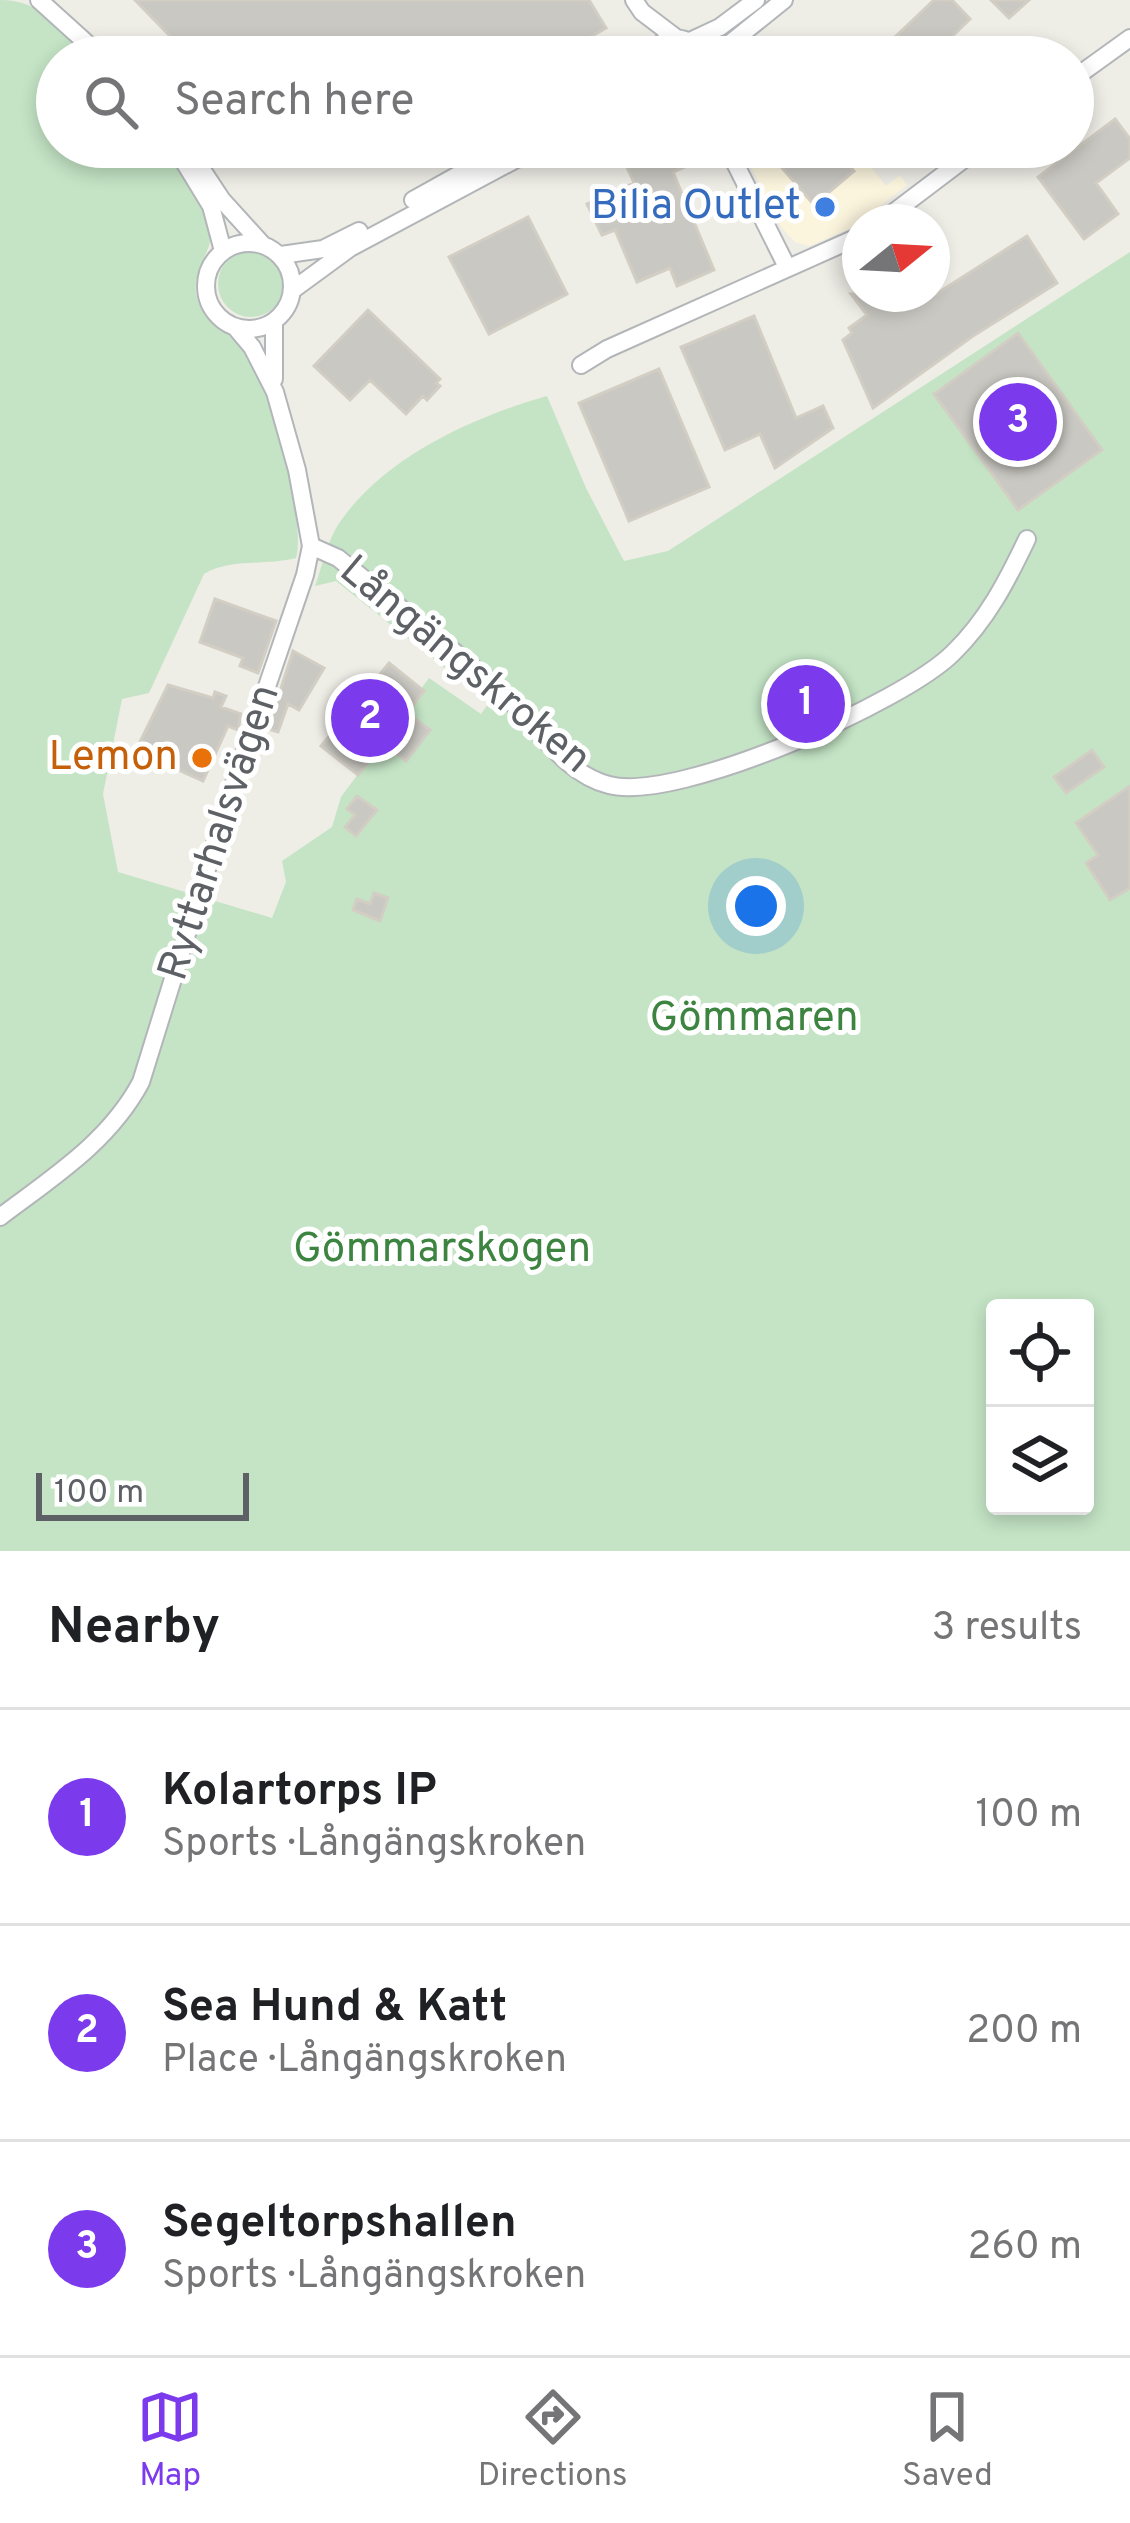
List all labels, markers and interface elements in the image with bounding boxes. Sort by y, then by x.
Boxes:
search box [36,36,1094,168]
icon: search [78,69,144,135]
text: Search here [174,74,414,131]
place label: Bilia Outlet [591,181,801,234]
marker: Bilia Outlet [812,194,838,220]
north arrow [842,204,950,312]
pin: 3 [979,377,1057,467]
street label: Långängskroken [327,545,601,787]
pin: 1 [767,659,845,749]
pin: 2 [331,673,409,763]
street label: Ryttarhalsvägen [148,678,294,988]
place label: Lemon [48,732,178,785]
marker: Lemon [189,745,215,771]
your location [726,876,786,936]
park label: Gömmaren [649,993,859,1046]
park label: Gömmarskogen [293,1224,591,1277]
map controls [986,1299,1094,1515]
button: locate [986,1299,1094,1407]
button: layers [986,1407,1094,1515]
scale bar [36,1467,249,1520]
text: 100 m [54,1473,144,1515]
text: Nearby [48,1597,220,1662]
text: 3 results [932,1605,1082,1654]
text: Kolartorps IP [162,1764,436,1821]
text: 1 [79,1792,95,1841]
text: 100 m [975,1792,1082,1841]
text: Sports · Långängskroken [162,1821,586,1870]
text: Sea Hund & Katt [162,1980,507,2037]
text: 2 [75,2008,99,2057]
text: 200 m [966,2008,1082,2057]
text: Place · Långängskroken [162,2037,567,2086]
text: Segeltorpshallen [162,2196,517,2253]
text: 3 [75,2224,99,2273]
text: 260 m [968,2224,1082,2273]
text: Sports · Långängskroken [162,2253,586,2302]
tab: Map [137,2384,203,2498]
tab: Directions [478,2384,628,2498]
tab: Saved [902,2384,993,2498]

